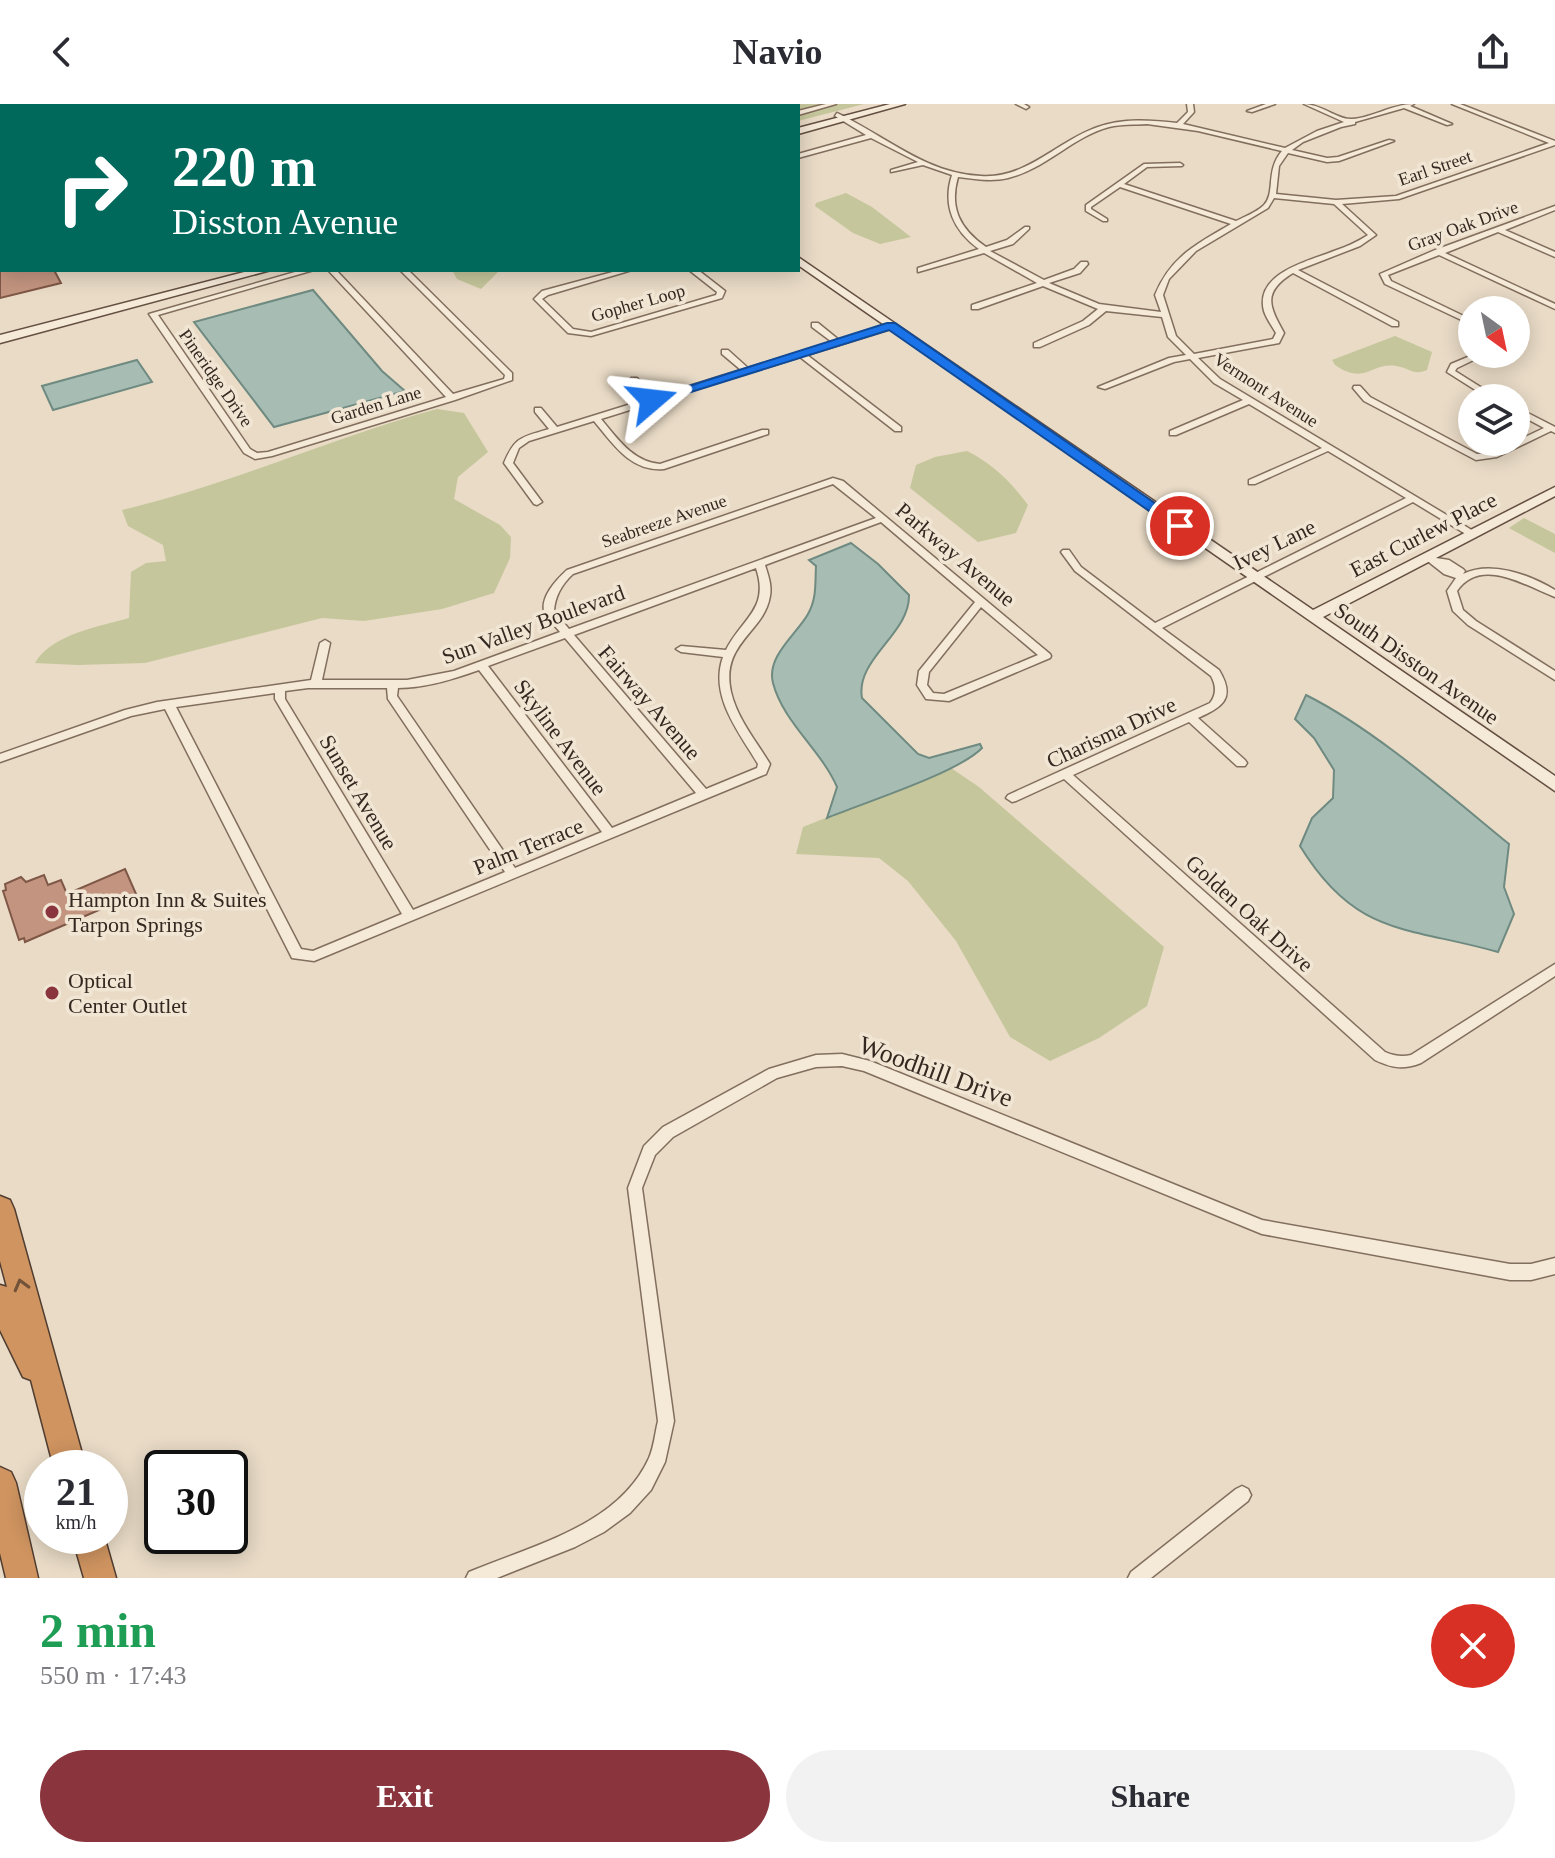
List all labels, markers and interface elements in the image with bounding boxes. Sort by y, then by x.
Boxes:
icon: back [40,30,84,74]
icon: share [1471,30,1515,74]
text: Navio [733,32,823,72]
icon: right [40,136,144,240]
text: 220 m [172,136,317,198]
street label: Earl Street [1396,146,1474,190]
street label: Gray Oak Drive [1405,197,1521,255]
text: Disston Avenue [172,202,398,242]
street label: Gopher Loop [589,280,687,326]
north arrow [1458,296,1530,368]
map controls [1458,296,1530,456]
street label: Pineridge Drive [175,325,257,431]
street label: Vermont Avenue [1210,349,1322,431]
position arrow [610,358,694,442]
street label: Garden Lane [328,382,424,428]
button: layers [1458,384,1530,456]
street label: East Curlew Place [1346,487,1501,582]
street label: Seabreeze Avenue [599,490,729,552]
pin [1146,492,1214,560]
street label: Parkway Avenue [891,497,1020,612]
icon: arrive [1158,504,1202,548]
street label: Ivey Lane [1229,514,1319,575]
street label: Sun Valley Boulevard [438,580,628,669]
street label: South Disston Avenue [1330,597,1504,730]
street label: Fairway Avenue [593,640,706,765]
street label: Skyline Avenue [509,675,612,800]
street label: Charisma Drive [1043,692,1180,773]
street label: Sunset Avenue [314,730,403,854]
street label: Palm Terrace [470,813,587,880]
street label: Golden Oak Drive [1181,850,1318,977]
place label: Hampton Inn & Suites Tarpon Springs [68,887,267,937]
marker: Hampton Inn & Suites Tarpon Springs [43,903,61,921]
place label: Optical Center Outlet [68,968,187,1018]
marker: Optical Center Outlet [43,984,61,1002]
street label: Woodhill Drive [855,1030,1017,1113]
one-way arrow [13,1278,30,1292]
speed limit sign: 30 [144,1450,248,1554]
text: 21 [56,1469,96,1514]
text: km/h [55,1511,97,1533]
text: 2 min [40,1604,156,1657]
button: close [1431,1604,1515,1688]
text: 550 m · 17:43 [40,1661,187,1690]
button: Exit [40,1750,770,1842]
button: Share [786,1750,1515,1842]

